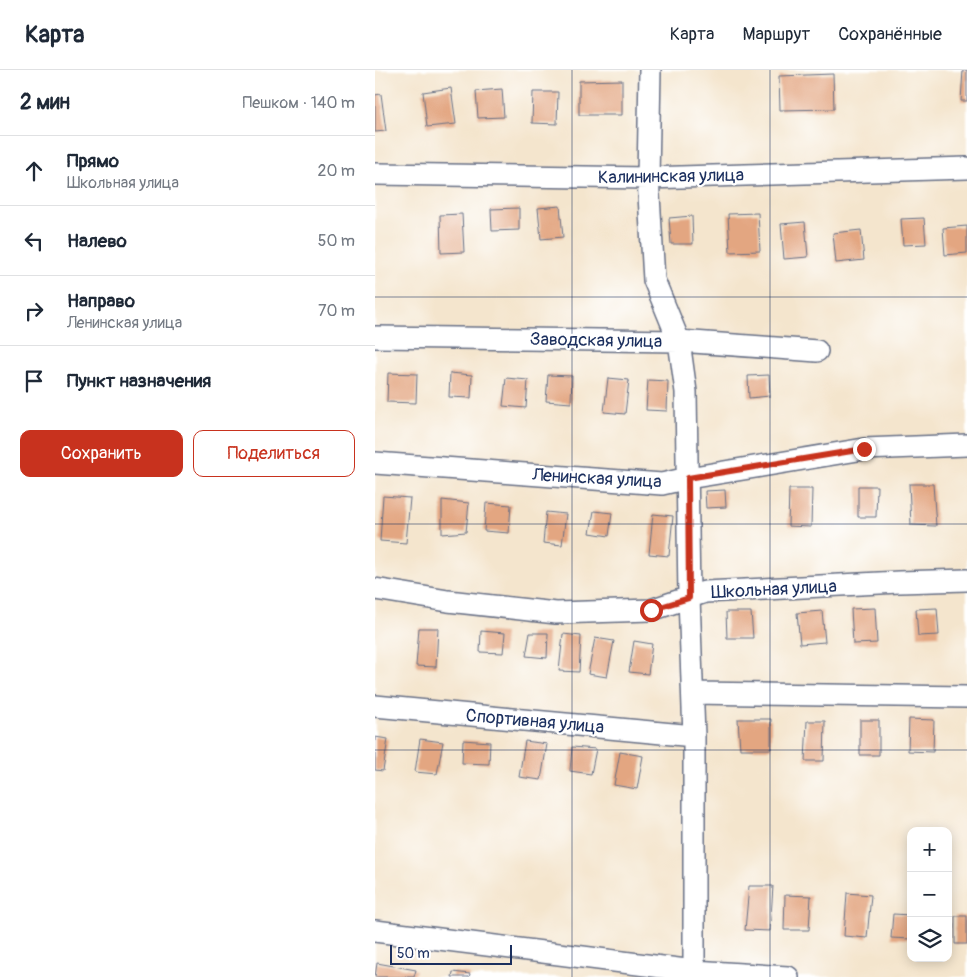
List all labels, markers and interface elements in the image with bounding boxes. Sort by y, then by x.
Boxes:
text: Карта [25,20,84,49]
text: Карта [670,23,714,46]
text: Маршрут [742,23,810,46]
text: Сохранённые [838,23,942,46]
text: 2 мин [20,89,70,116]
text: Пешком · 140 m [243,93,355,113]
text: Прямо [67,149,119,173]
icon: ahead [20,157,48,185]
text: 20 m [317,161,355,181]
street label: Калининская улица [598,164,744,189]
text: Школьная улица [67,173,179,193]
icon: left [20,227,48,255]
text: Налево [67,229,127,253]
text: 50 m [318,231,355,251]
text: Направо [67,289,135,313]
icon: right [20,297,48,325]
text: 70 m [318,301,355,321]
text: Ленинская улица [67,313,182,333]
street label: Заводская улица [530,328,662,353]
icon: arrive [20,367,48,395]
text: Пункт назначения [67,369,211,393]
button: Сохранить [20,430,183,477]
button: Поделиться [193,430,355,477]
route end [853,438,876,461]
street label: Ленинская улица [531,464,662,493]
street label: Школьная улица [711,575,838,604]
route start [640,599,663,622]
street label: Спортивная улица [465,704,605,739]
map controls [907,827,952,962]
button: + [907,827,952,872]
button: − [907,872,952,917]
button: layers [907,917,952,962]
scale bar [390,942,513,965]
text: 50 m [397,945,430,962]

